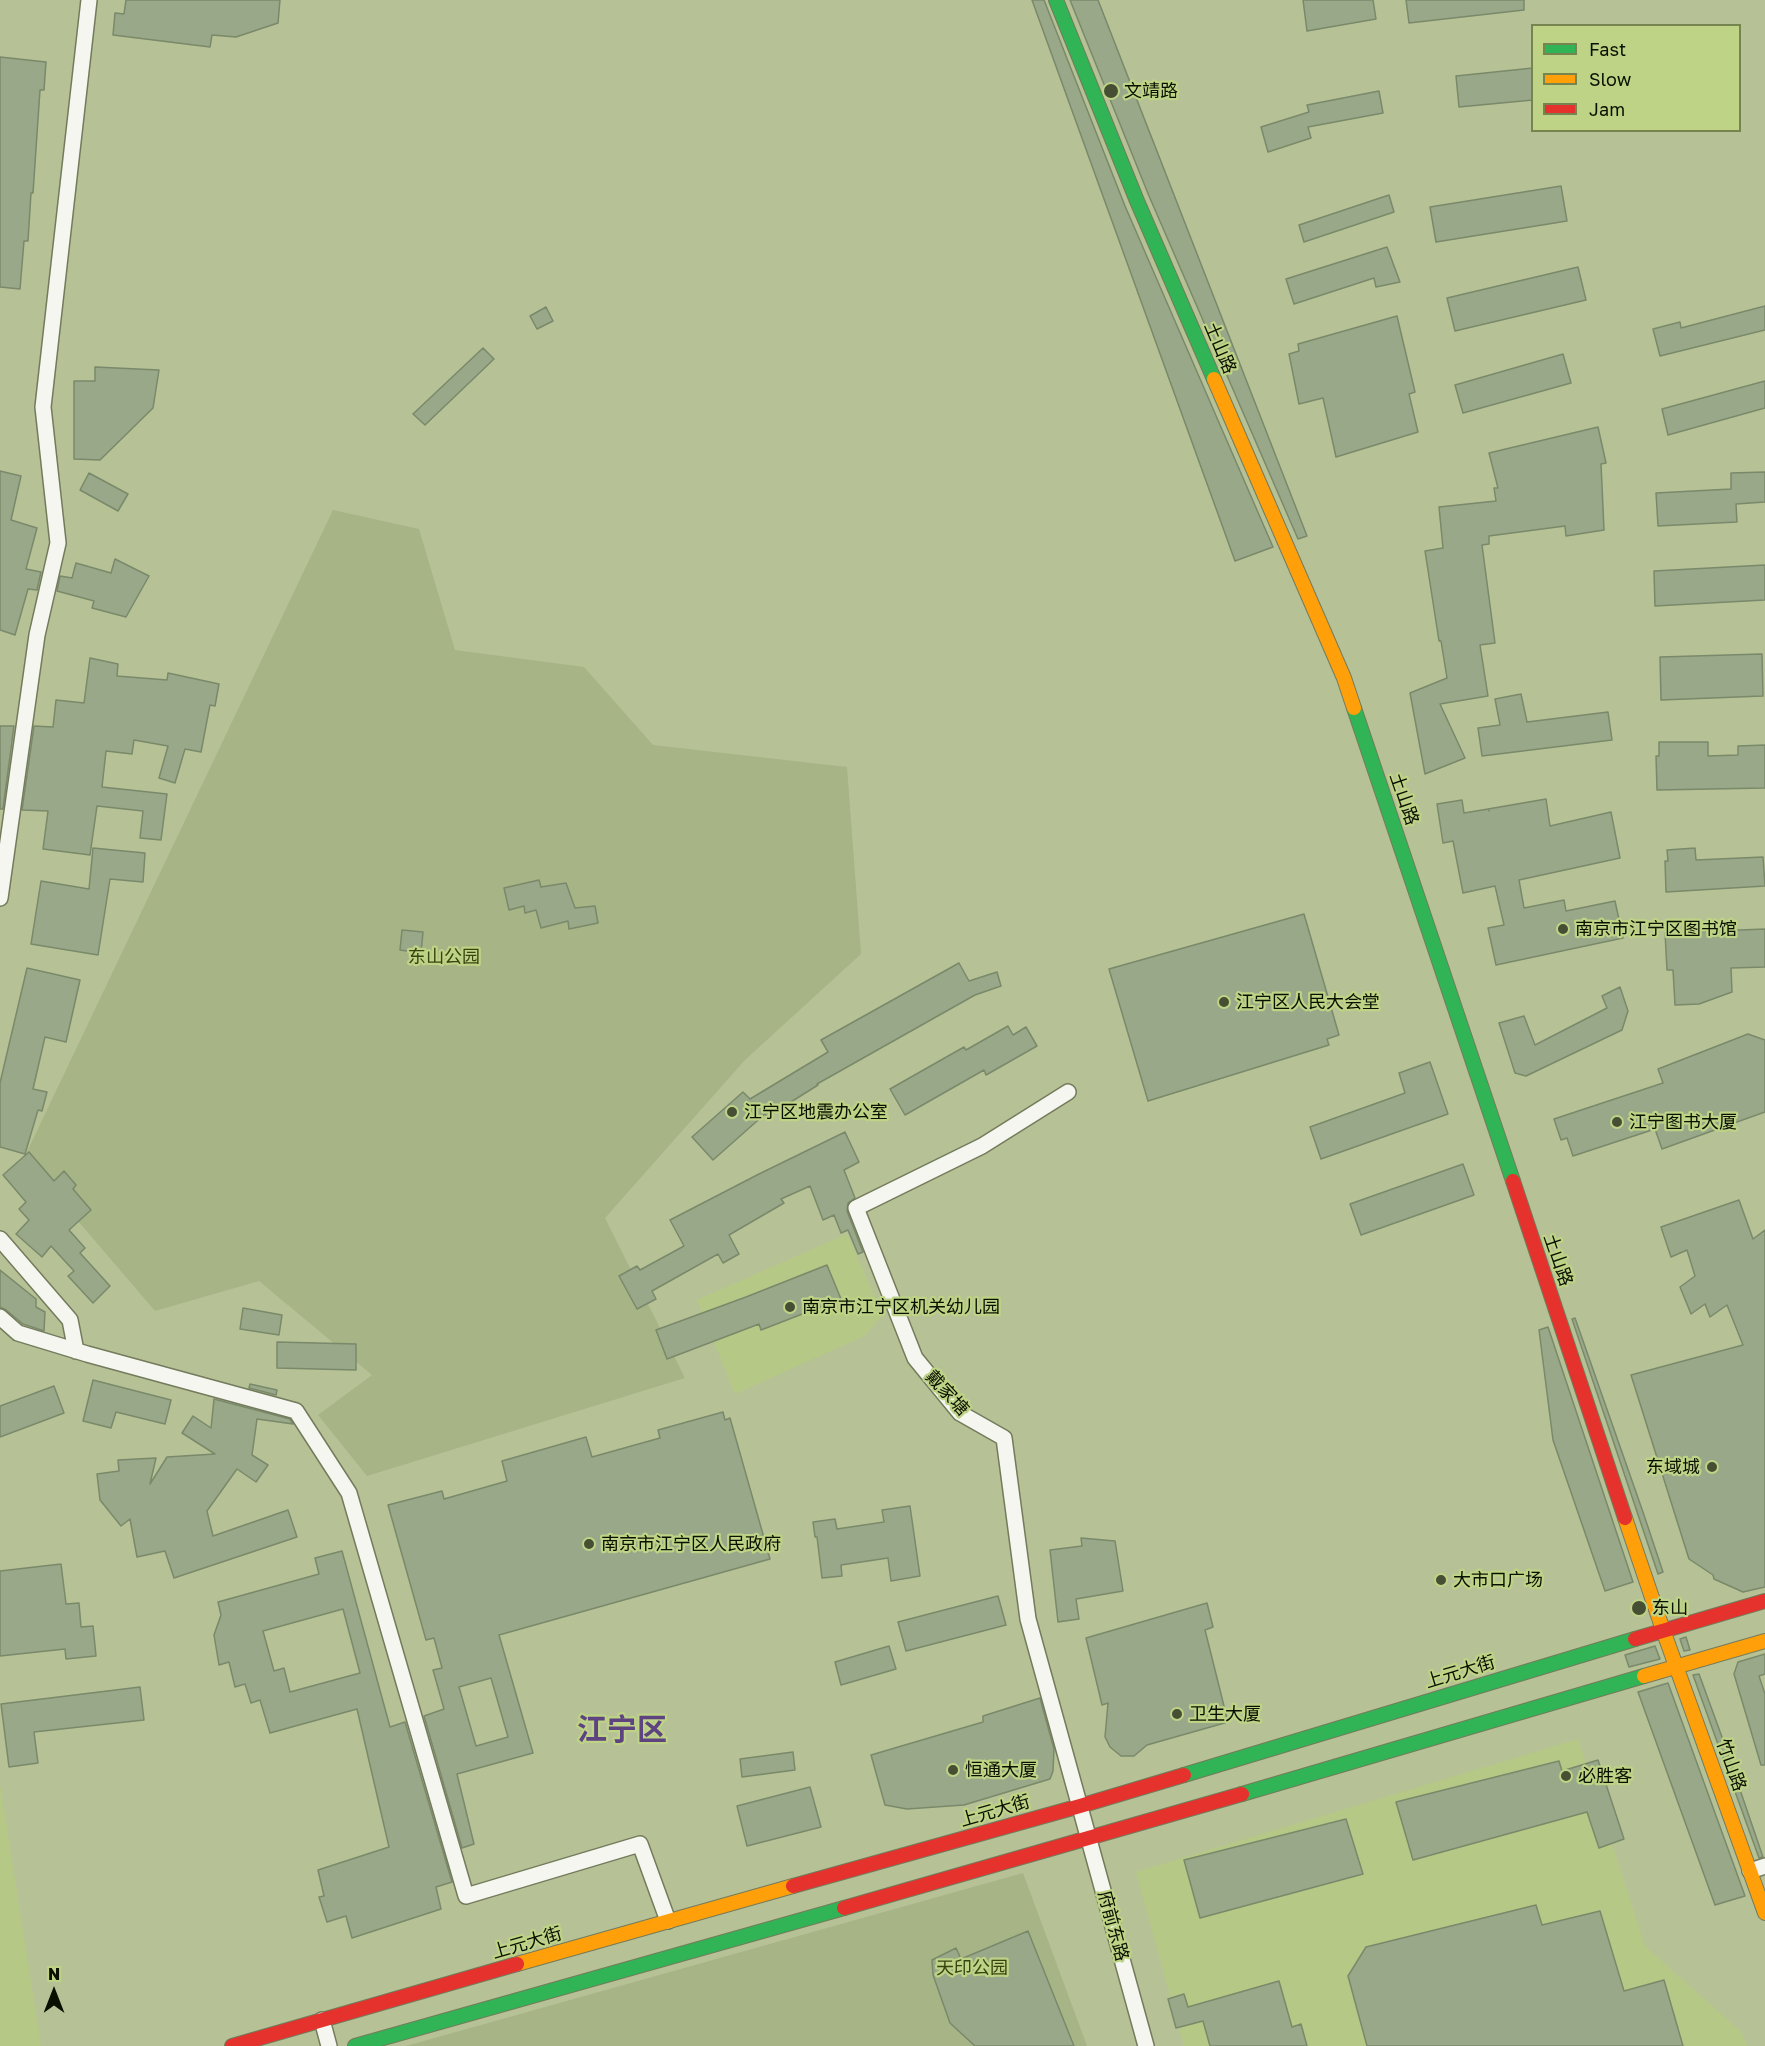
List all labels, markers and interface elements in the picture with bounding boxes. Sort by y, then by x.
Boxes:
legend [1531,24,1741,132]
text: Fast [1589,38,1626,60]
text: Slow [1589,68,1631,90]
place label: 文靖路 [1124,80,1178,102]
marker: 文靖路 [1102,82,1120,100]
text: Jam [1589,98,1625,120]
street label: 土山路 [1200,319,1240,377]
street label: 土山路 [1385,770,1423,828]
place label: 南京市江宁区图书馆 [1575,918,1737,940]
marker: 南京市江宁区图书馆 [1556,922,1570,936]
park label: 东山公园 [408,946,480,968]
place label: 江宁区人民大会堂 [1236,991,1380,1013]
marker: 江宁区人民大会堂 [1217,995,1231,1009]
place label: 江宁区地震办公室 [744,1101,888,1123]
marker: 江宁区地震办公室 [725,1105,739,1119]
place label: 江宁图书大厦 [1629,1111,1737,1133]
marker: 江宁图书大厦 [1610,1115,1624,1129]
street label: 土山路 [1539,1231,1577,1289]
place label: 南京市江宁区机关幼儿园 [802,1296,1000,1318]
marker: 南京市江宁区机关幼儿园 [783,1300,797,1314]
street label: 戴家塘 [921,1366,973,1420]
place label: 东域城 [1646,1456,1700,1478]
marker: 东域城 [1705,1460,1719,1474]
place label: 南京市江宁区人民政府 [601,1533,781,1555]
marker: 南京市江宁区人民政府 [582,1537,596,1551]
place label: 大市口广场 [1453,1569,1543,1591]
marker: 大市口广场 [1434,1573,1448,1587]
place label: 东山 [1652,1597,1688,1619]
marker: 东山 [1630,1599,1648,1617]
street label: 上元大街 [1422,1651,1498,1693]
place label: 卫生大厦 [1189,1703,1261,1725]
marker: 卫生大厦 [1170,1707,1184,1721]
district label: 江宁区 [577,1712,667,1748]
street label: 竹山路 [1712,1736,1750,1794]
place label: 恒通大厦 [965,1759,1037,1781]
marker: 恒通大厦 [946,1763,960,1777]
place label: 必胜客 [1578,1765,1632,1787]
marker: 必胜客 [1559,1769,1573,1783]
street label: 上元大街 [957,1791,1033,1831]
street label: 府前东路 [1093,1888,1133,1964]
street label: 上元大街 [489,1923,565,1963]
park label: 天印公园 [936,1957,1008,1979]
north arrow [24,1962,84,2022]
text: N [48,1964,60,1984]

